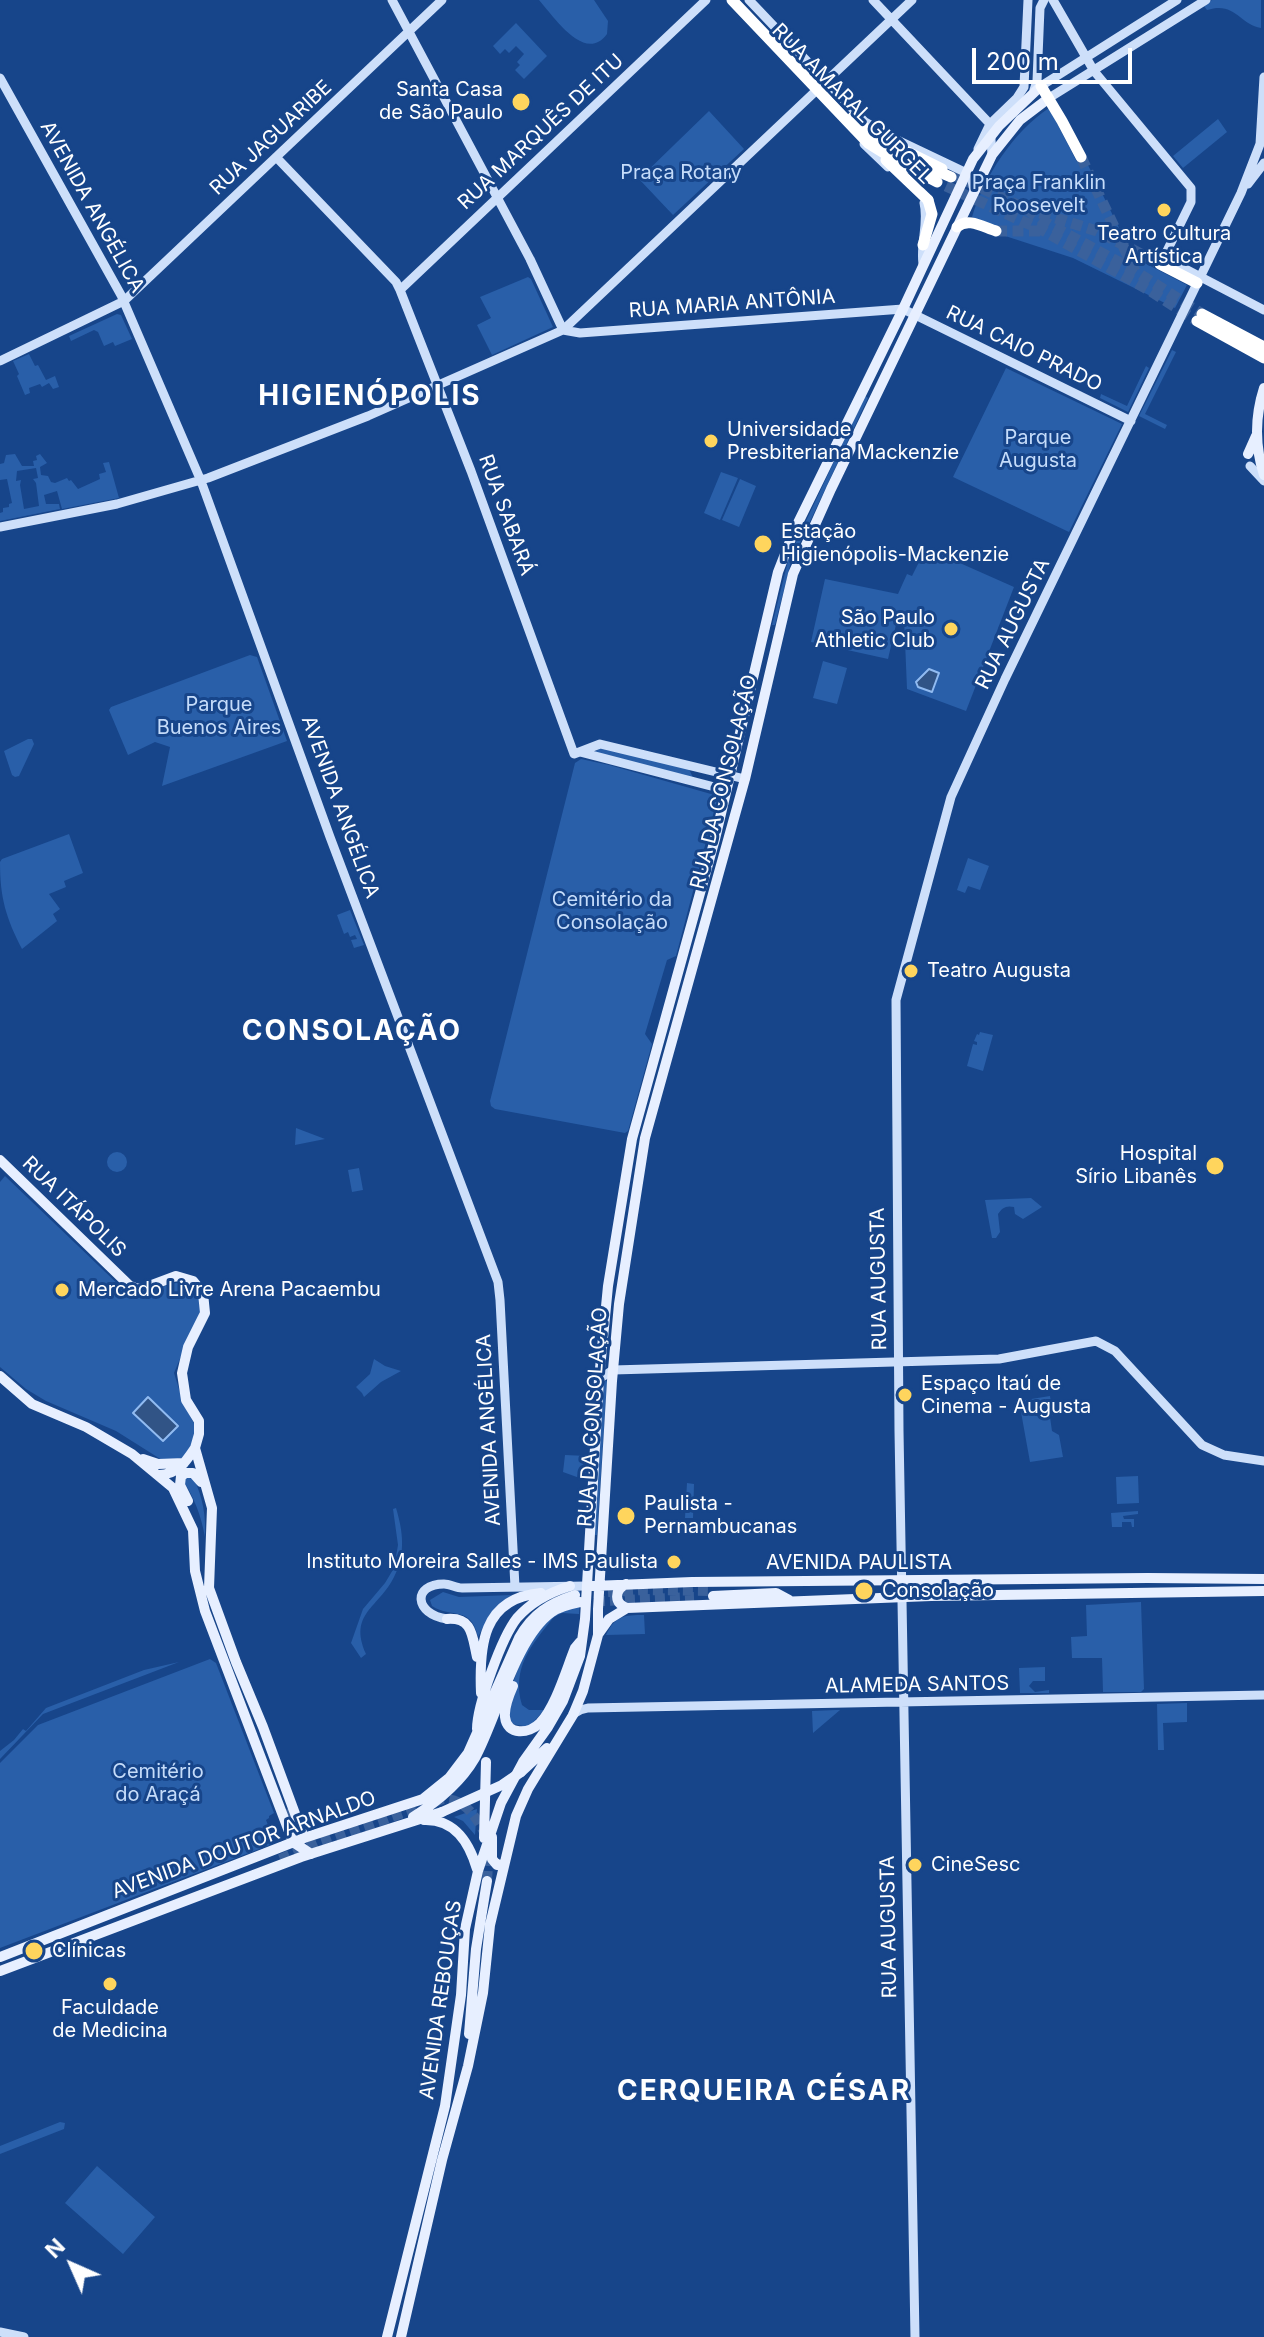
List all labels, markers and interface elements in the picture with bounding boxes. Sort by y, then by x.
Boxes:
street label: RUA AMARAL GURGEL [767,19,937,189]
scale bar [976,32,1136,82]
text: 200 m [986,47,1059,76]
street label: RUA MARQUÊS DE ITU [453,49,629,215]
street label: RUA JAGUARIBE [205,76,337,200]
place label: Santa Casa de São Paulo [379,78,503,125]
marker: Santa Casa de São Paulo [510,91,532,113]
street label: AVENIDA ANGÉLICA [35,117,149,297]
park label: Praça Rotary [620,161,742,185]
park label: Praça Franklin Roosevelt [972,171,1106,218]
marker: Teatro Cultura Artística [1155,201,1173,219]
place label: Teatro Cultura Artística [1097,222,1231,269]
street label: RUA MARIA ANTÔNIA [628,285,836,323]
street label: RUA CAIO PRADO [942,301,1106,397]
district label: HIGIENÓPOLIS [258,380,482,414]
place label: Universidade Presbiteriana Mackenzie [727,418,959,465]
park label: Parque Augusta [999,426,1077,473]
marker: Universidade Presbiteriana Mackenzie [702,432,720,450]
street label: RUA SABARÁ [473,451,539,579]
place label: Estação Higienópolis-Mackenzie [781,520,1009,567]
marker: Estação Higienópolis-Mackenzie [752,533,774,555]
street label: RUA AUGUSTA [971,555,1055,693]
place label: São Paulo Athletic Club [815,606,935,653]
marker: São Paulo Athletic Club [942,620,960,638]
street label: RUA DA CONSOLAÇÃO [686,672,762,892]
park label: Parque Buenos Aires [157,693,281,740]
street label: AVENIDA ANGÉLICA [296,713,384,901]
park label: Cemitério da Consolação [552,888,672,935]
place label: Teatro Augusta [927,959,1071,983]
marker: Teatro Augusta [902,962,920,980]
district label: CONSOLAÇÃO [242,1015,462,1049]
place label: Hospital Sírio Libanês [1075,1142,1197,1189]
street label: RUA ITÁPOLIS [17,1152,131,1262]
marker: Hospital Sírio Libanês [1204,1155,1226,1177]
street label: RUA AUGUSTA [866,1207,892,1351]
place label: Mercado Livre Arena Pacaembu [78,1278,381,1302]
marker: Mercado Livre Arena Pacaembu [53,1281,71,1299]
street label: RUA DA CONSOLAÇÃO [573,1306,613,1528]
street label: AVENIDA ANGÉLICA [472,1333,506,1527]
place label: Espaço Itaú de Cinema - Augusta [921,1372,1091,1419]
marker: Espaço Itaú de Cinema - Augusta [896,1386,914,1404]
place label: Paulista - Pernambucanas [644,1492,797,1539]
marker: Paulista - Pernambucanas [615,1505,637,1527]
place label: Instituto Moreira Salles - IMS Paulista [306,1550,658,1574]
street label: AVENIDA PAULISTA [766,1551,952,1575]
marker: Instituto Moreira Salles - IMS Paulista [665,1553,683,1571]
place label: Consolação [882,1579,994,1603]
marker: Consolação [853,1580,875,1602]
street label: ALAMEDA SANTOS [825,1671,1009,1699]
park label: Cemitério do Araçá [112,1760,204,1807]
street label: AVENIDA DOUTOR ARNALDO [109,1786,379,1904]
place label: CineSesc [931,1853,1020,1877]
street label: RUA AUGUSTA [876,1855,902,1999]
marker: CineSesc [906,1856,924,1874]
street label: AVENIDA REBOUÇAS [415,1899,467,2101]
place label: Clínicas [52,1939,126,1963]
marker: Clínicas [23,1940,45,1962]
marker: Faculdade de Medicina [101,1975,119,1993]
place label: Faculdade de Medicina [52,1996,168,2043]
district label: CERQUEIRA CÉSAR [617,2075,911,2109]
north arrow [32,2225,112,2305]
text: N [40,2233,70,2263]

